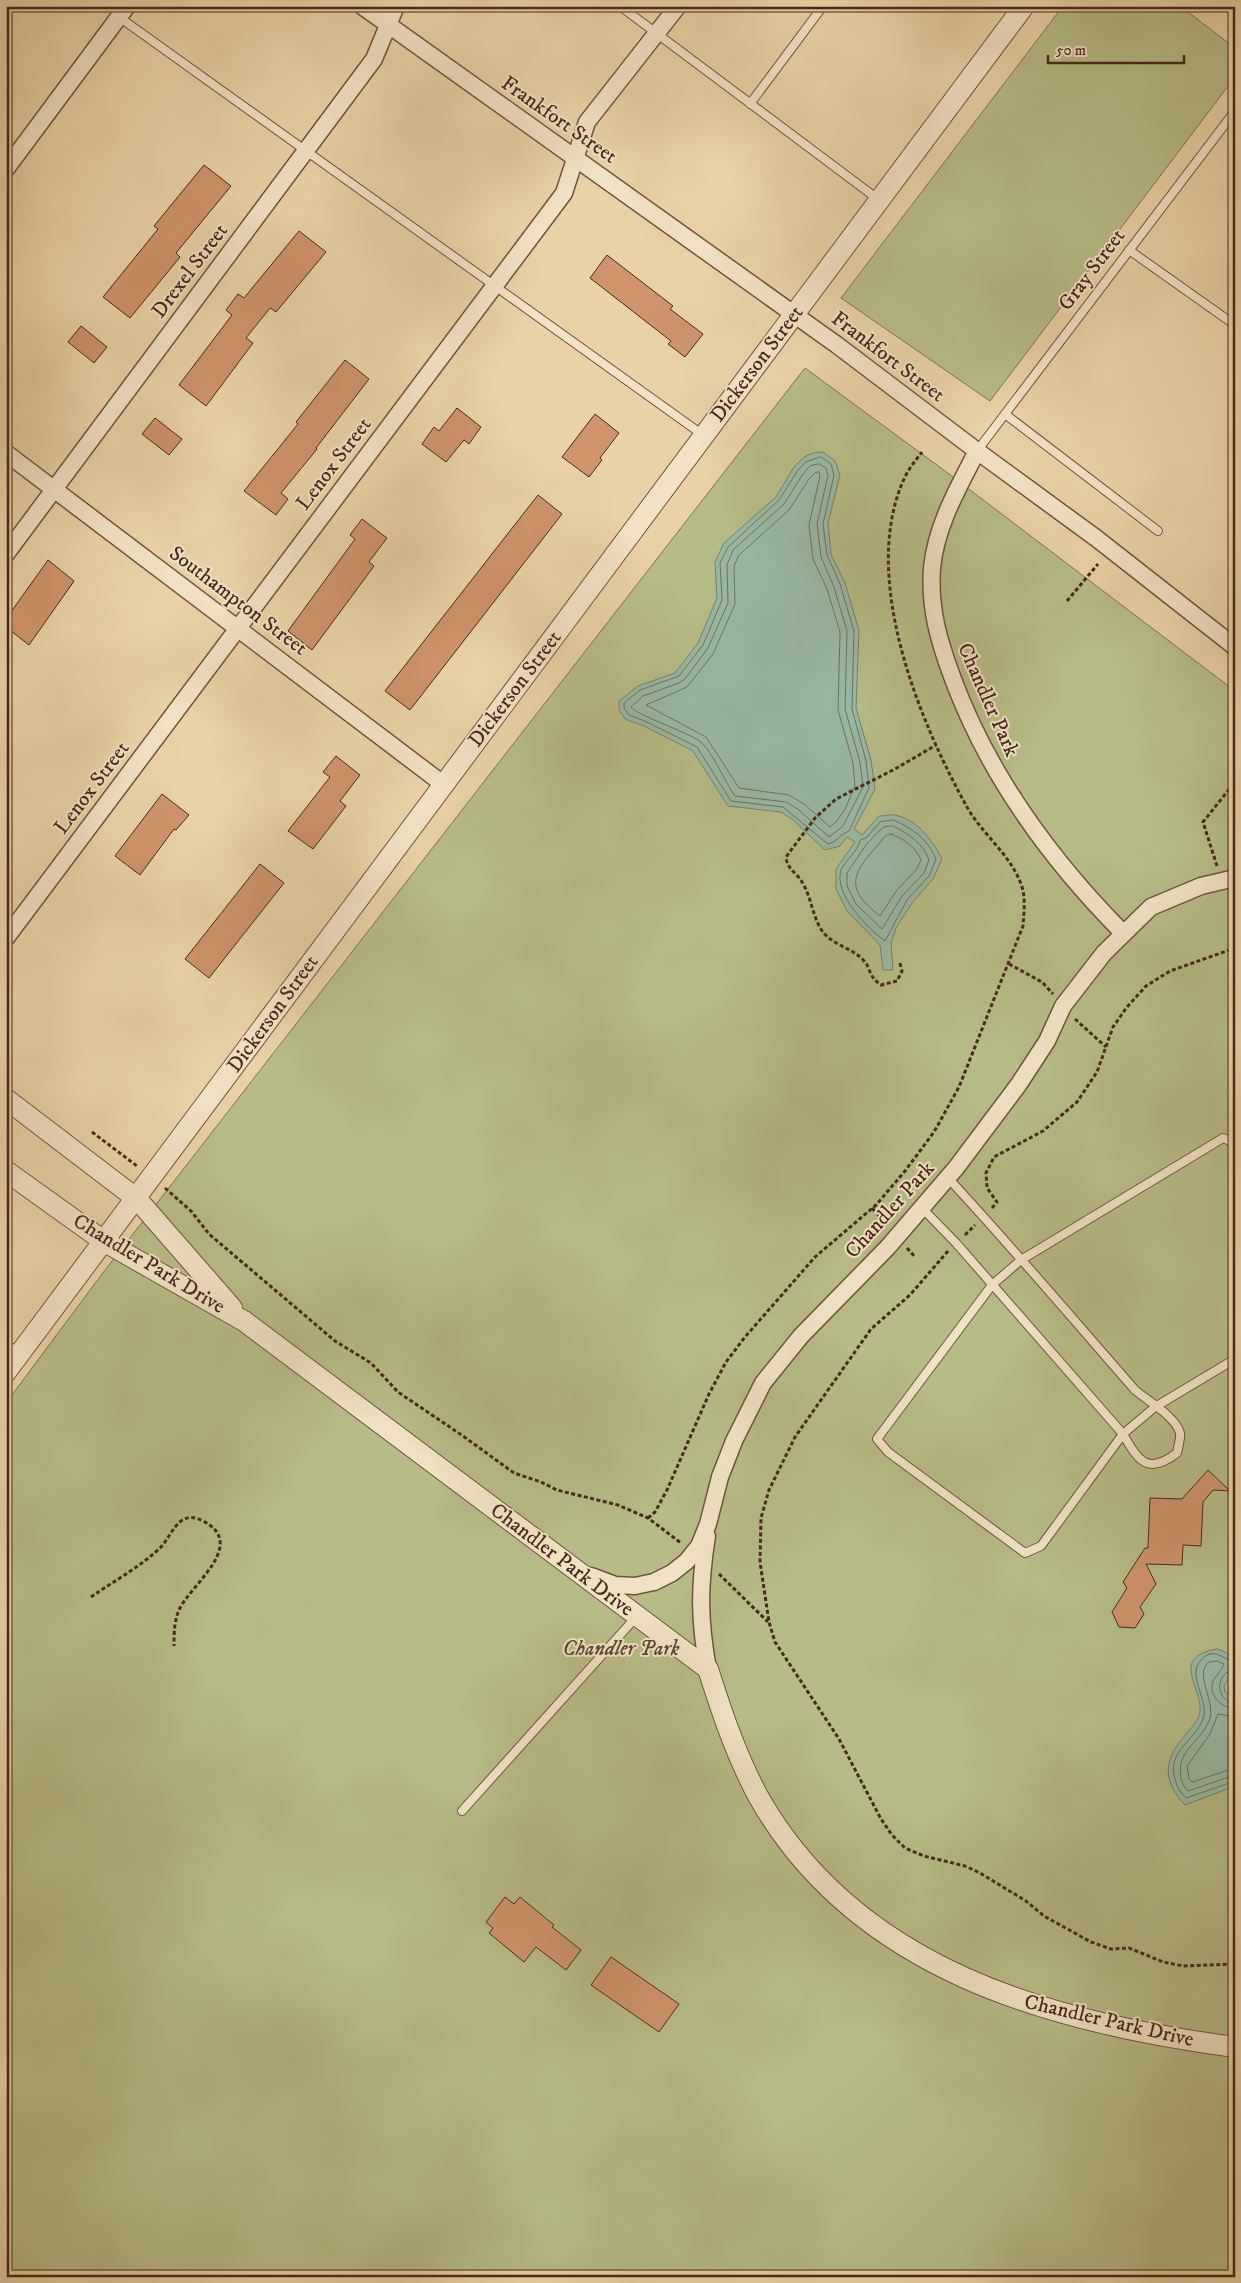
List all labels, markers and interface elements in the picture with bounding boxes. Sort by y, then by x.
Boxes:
scale bar [1048,32,1185,64]
text: 50 m [1056,41,1086,60]
street label: Frankfort Street [496,71,622,170]
street label: Drexel Street [146,218,234,323]
street label: Gray Street [1053,224,1131,316]
street label: Dickerson Street [705,300,809,427]
street label: Frankfort Street [826,306,950,408]
street label: Lenox Street [291,412,377,516]
street label: Southampton Street [164,541,312,662]
street label: Dickerson Street [463,625,567,752]
street label: Chandler Park [951,639,1025,761]
street label: Lenox Street [49,736,135,840]
street label: Dickerson Street [222,950,325,1078]
street label: Chandler Park [840,1156,941,1264]
street label: Chandler Park Drive [68,1208,230,1320]
street label: Chandler Park Drive [485,1498,639,1623]
park label: Chandler Park [562,1636,680,1662]
street label: Chandler Park Drive [1022,1989,1197,2053]

